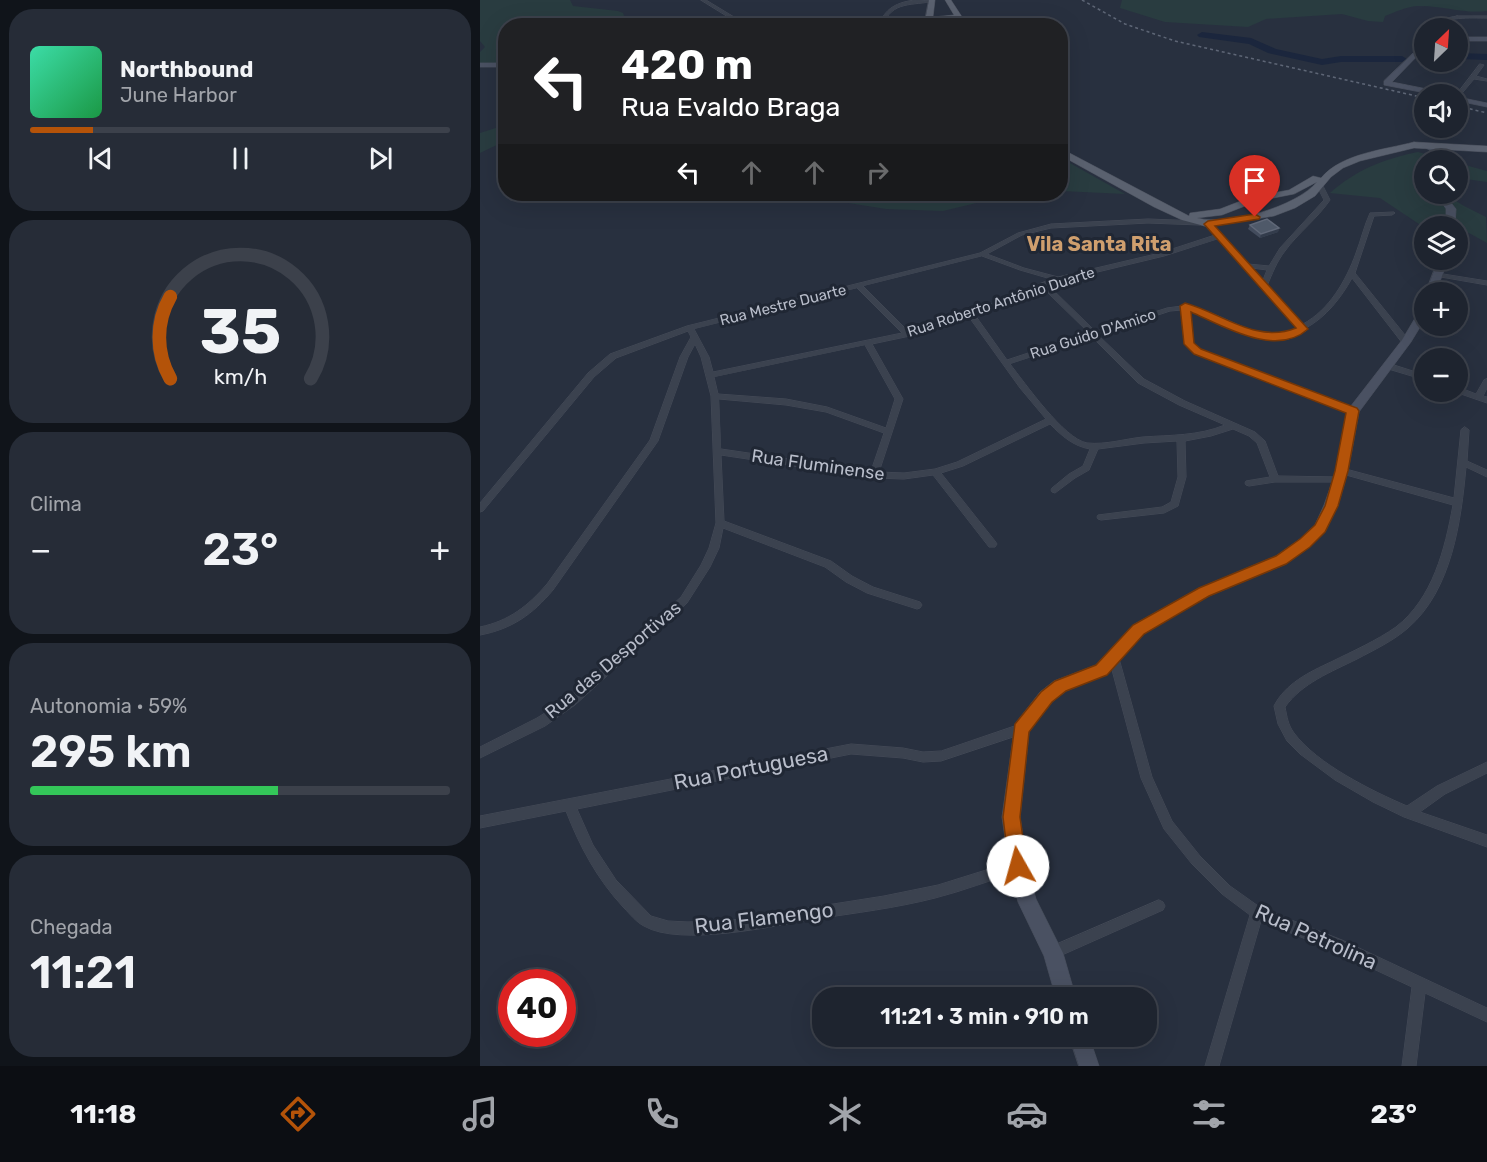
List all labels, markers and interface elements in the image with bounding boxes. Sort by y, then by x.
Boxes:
north arrow [1414,18,1468,72]
map controls [1414,18,1468,402]
text: 420 m [621,40,753,90]
icon: left [522,42,600,120]
text: Northbound [120,56,253,83]
text: June Harbor [120,83,237,107]
button: sound [1414,84,1468,138]
text: Rua Evaldo Braga [621,91,840,123]
icon: previous [84,142,117,175]
icon: pause [224,142,257,175]
icon: next [364,142,397,175]
button: search [1414,150,1468,204]
pin [1229,155,1280,217]
icon: left [672,156,705,189]
icon: ahead [735,156,768,189]
icon: ahead [798,156,831,189]
icon: right [861,156,894,189]
icon: arrive [1238,164,1271,197]
button: layers [1414,216,1468,270]
district label: Vila Santa Rita [1026,232,1172,256]
street label: Rua Roberto Antônio Duarte [905,263,1097,341]
street label: Rua Mestre Duarte [718,281,848,329]
button: + [1414,282,1468,336]
text: 35 [199,295,281,369]
street label: Rua Guido D'Amico [1028,305,1158,363]
button: − [1414,348,1468,402]
text: km/h [213,364,267,389]
street label: Rua Fluminense [750,445,886,485]
text: Clima [30,492,82,516]
text: 23° [203,523,278,576]
text: − [30,530,51,569]
text: + [429,530,450,569]
street label: Rua das Desportivas [540,597,686,723]
text: Autonomia · 59% [30,694,187,718]
text: 295 km [30,725,192,778]
street label: Rua Portuguesa [672,740,830,795]
position arrow [986,834,1050,898]
street label: Rua Flamengo [693,897,835,938]
street label: Rua Petrolina [1251,899,1381,975]
text: Chegada [30,915,113,939]
text: 11:21 [30,946,136,999]
speed limit sign: 40 [498,969,576,1047]
text: 11:21 · 3 min · 910 m [880,1003,1089,1030]
icon: directions [277,1093,319,1135]
icon: music [459,1093,501,1135]
icon: phone [641,1093,683,1135]
icon: climate [824,1093,866,1135]
icon: car [1006,1093,1048,1135]
icon: filters [1188,1093,1230,1135]
text: 11:18 [70,1098,137,1130]
text: 23° [1370,1098,1417,1130]

